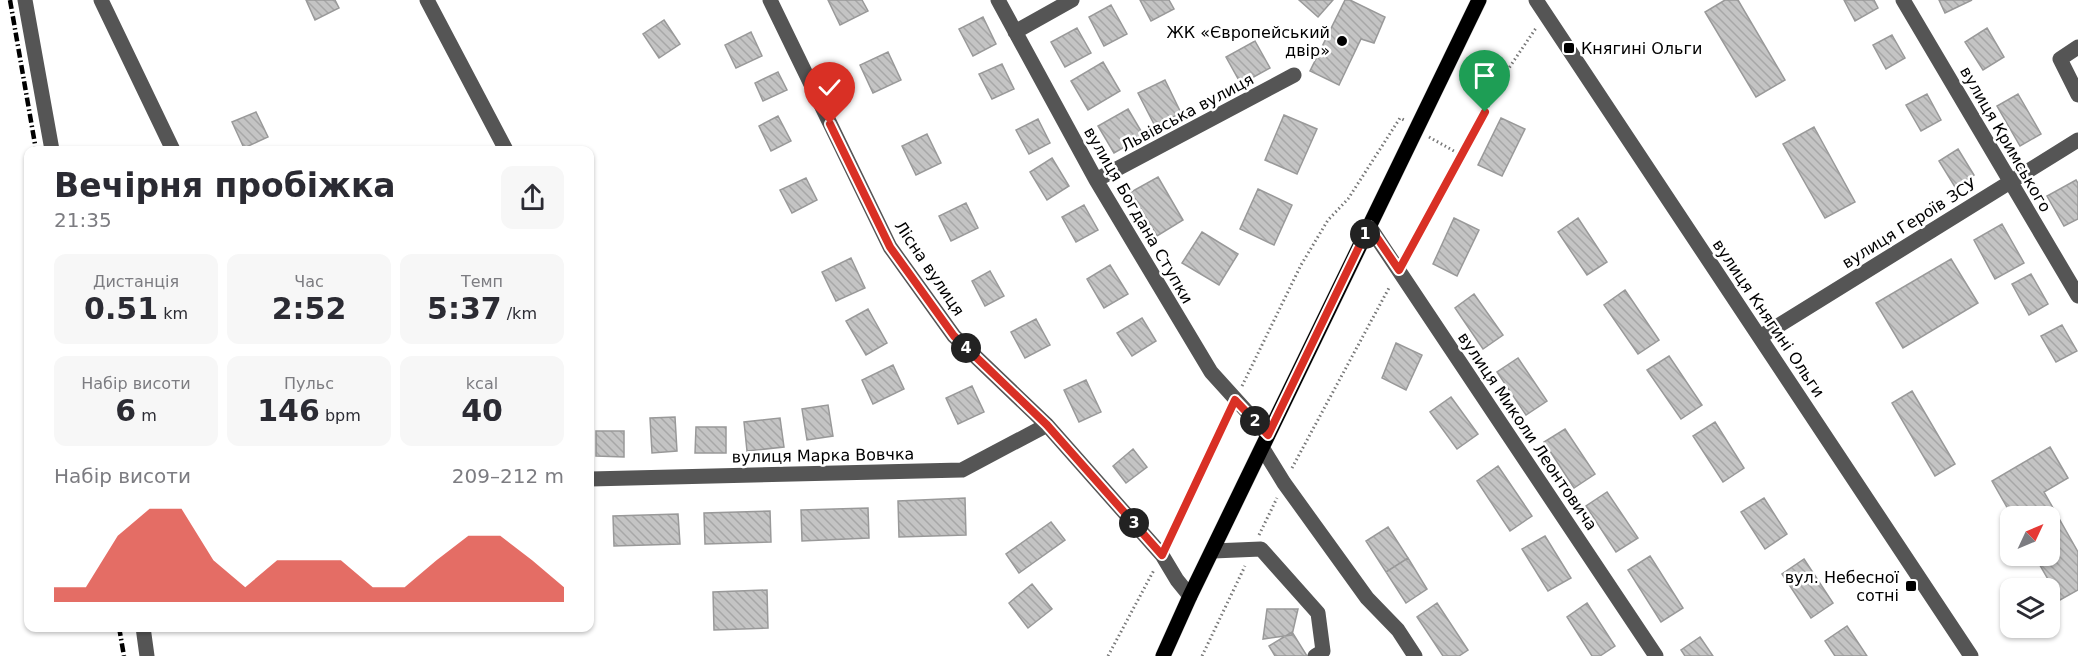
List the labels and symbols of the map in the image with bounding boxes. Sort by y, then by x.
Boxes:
place label: ЖК «Європейський двір» [1167,23,1330,60]
marker: ЖК «Європейський двір» [1335,34,1349,48]
place label: Княгині Ольги [1581,39,1702,58]
marker: Княгині Ольги [1562,41,1576,55]
pin [1459,50,1510,112]
pin [804,62,855,124]
street label: вулиця Кримського [1956,63,2055,215]
street label: Львівська вулиця [1118,69,1257,155]
street label: вулиця Богдана Ступки [1080,123,1197,307]
street label: вулиця Героїв ЗСУ [1839,174,1980,272]
street label: Лісна вулиця [891,217,968,319]
pin: 1 [1350,219,1380,249]
street label: вулиця Княгині Ольги [1709,236,1829,401]
street label: вулиця Миколи Леонтовича [1454,329,1601,534]
pin: 4 [951,333,981,363]
pin: 2 [1240,406,1270,436]
street label: вулиця Марка Вовчка [732,444,914,467]
north arrow [2000,506,2060,566]
pin: 3 [1119,508,1149,538]
place label: вул. Небесної сотні [1785,568,1900,605]
marker: вул. Небесної сотні [1904,579,1918,593]

